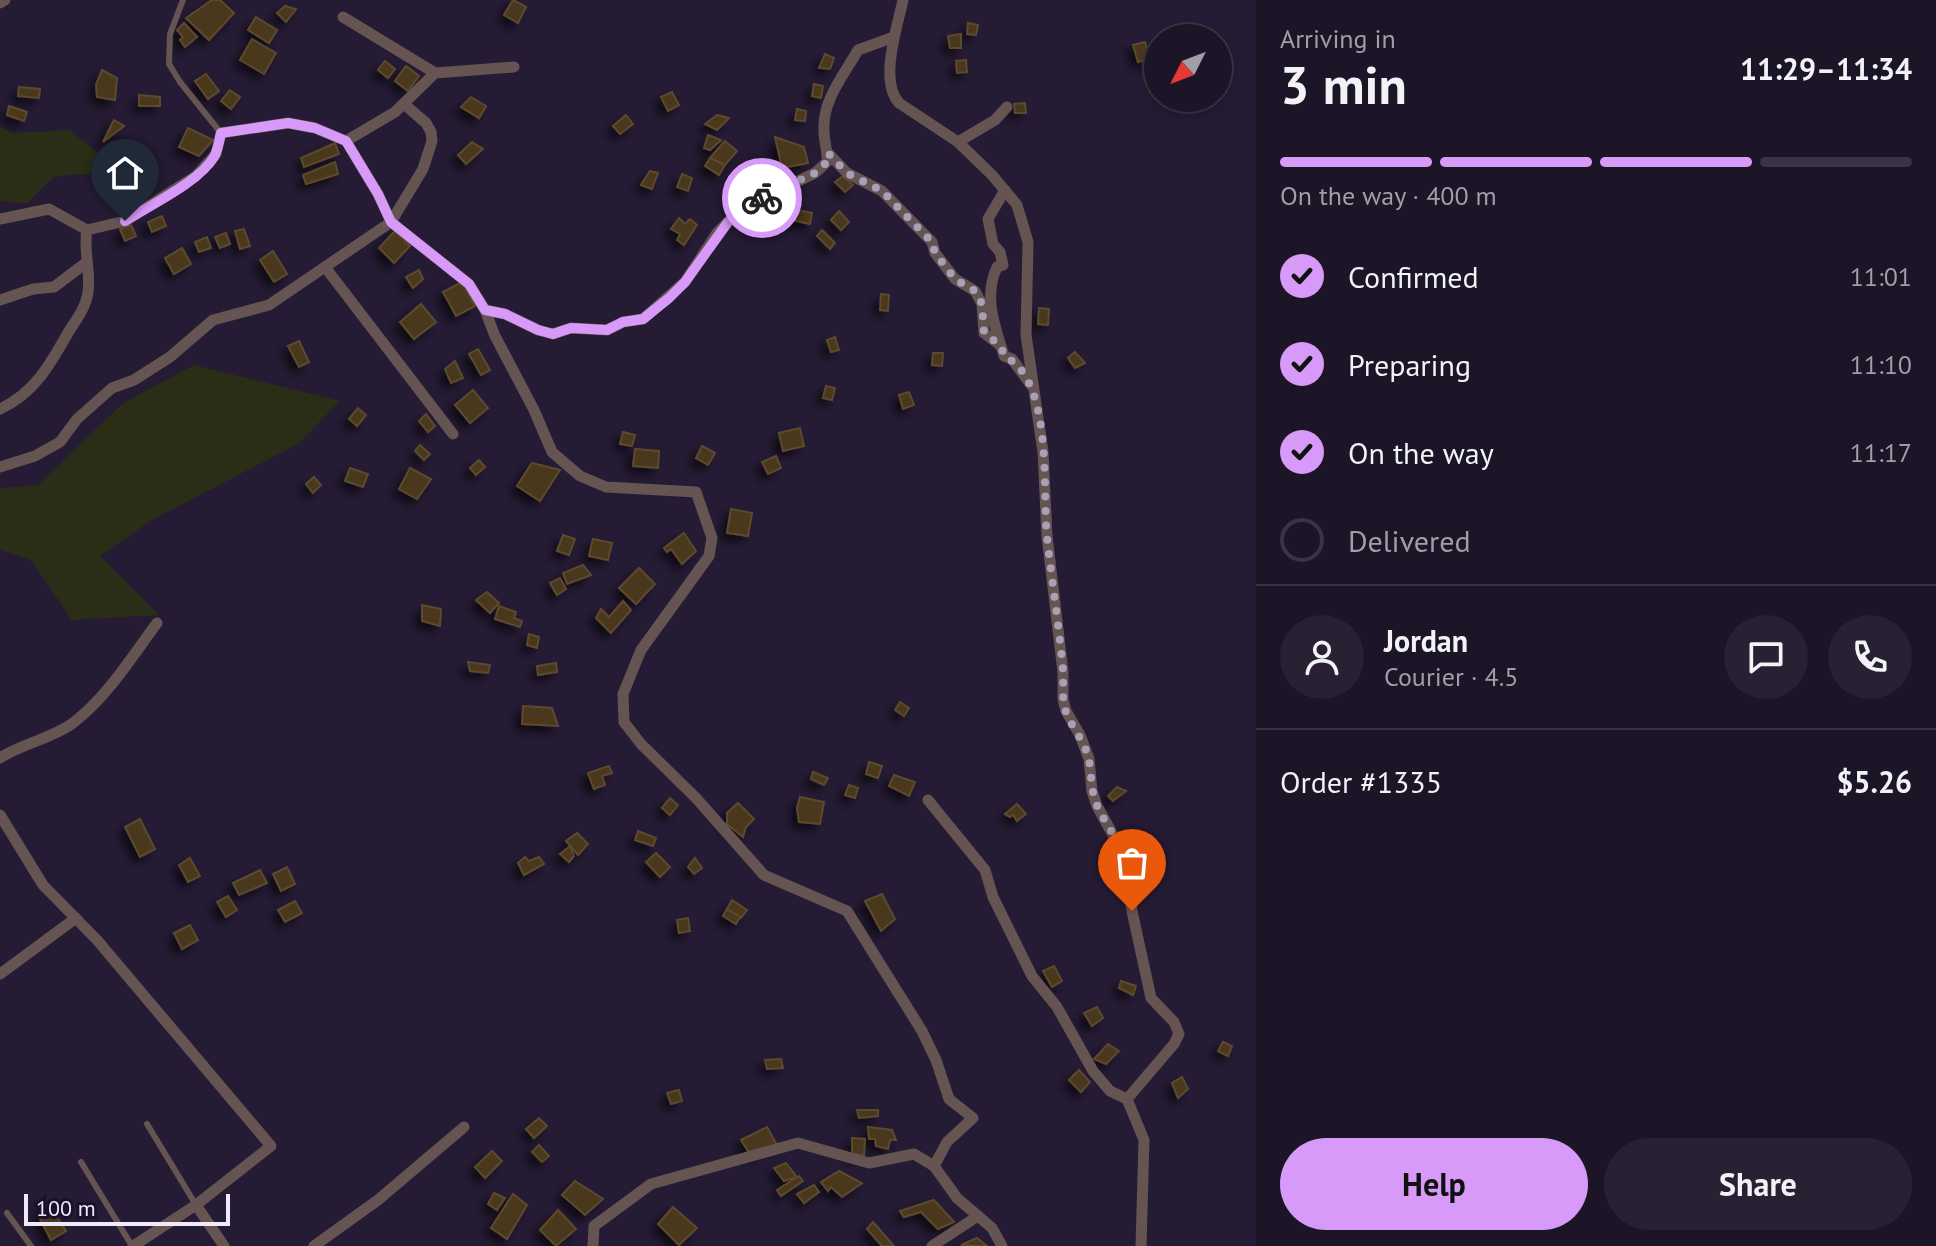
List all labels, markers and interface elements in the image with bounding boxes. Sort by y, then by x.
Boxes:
text: Arriving in [1280,22,1396,55]
north arrow [1144,24,1232,112]
map controls [1144,24,1232,112]
text: 11:29–11:34 [1740,49,1912,88]
text: 3 min [1280,51,1407,118]
pin [91,139,159,221]
icon: home [103,151,147,195]
courier [722,158,802,238]
icon: bike [740,176,784,220]
text: On the way · 400 m [1280,179,1497,212]
icon: check [1280,254,1324,298]
text: Confirmed [1348,257,1479,296]
text: 11:01 [1850,260,1912,293]
icon: check [1280,342,1324,386]
text: Preparing [1348,345,1471,384]
text: 11:10 [1850,348,1912,381]
icon: check [1280,430,1324,474]
text: On the way [1348,433,1494,472]
text: 11:17 [1850,436,1912,469]
text: Delivered [1348,521,1471,560]
button: person [1280,615,1364,699]
button: chat [1724,615,1808,699]
button: phone [1828,615,1912,699]
text: Jordan [1384,621,1468,660]
text: Courier · 4.5 [1384,660,1518,693]
text: Order #1335 [1280,762,1442,801]
text: $5.26 [1837,762,1912,801]
pin [1098,829,1166,911]
icon: bag [1110,841,1154,885]
button: Help [1280,1138,1588,1230]
button: Share [1604,1138,1912,1230]
scale bar [24,1190,230,1226]
text: 100 m [36,1194,96,1222]

